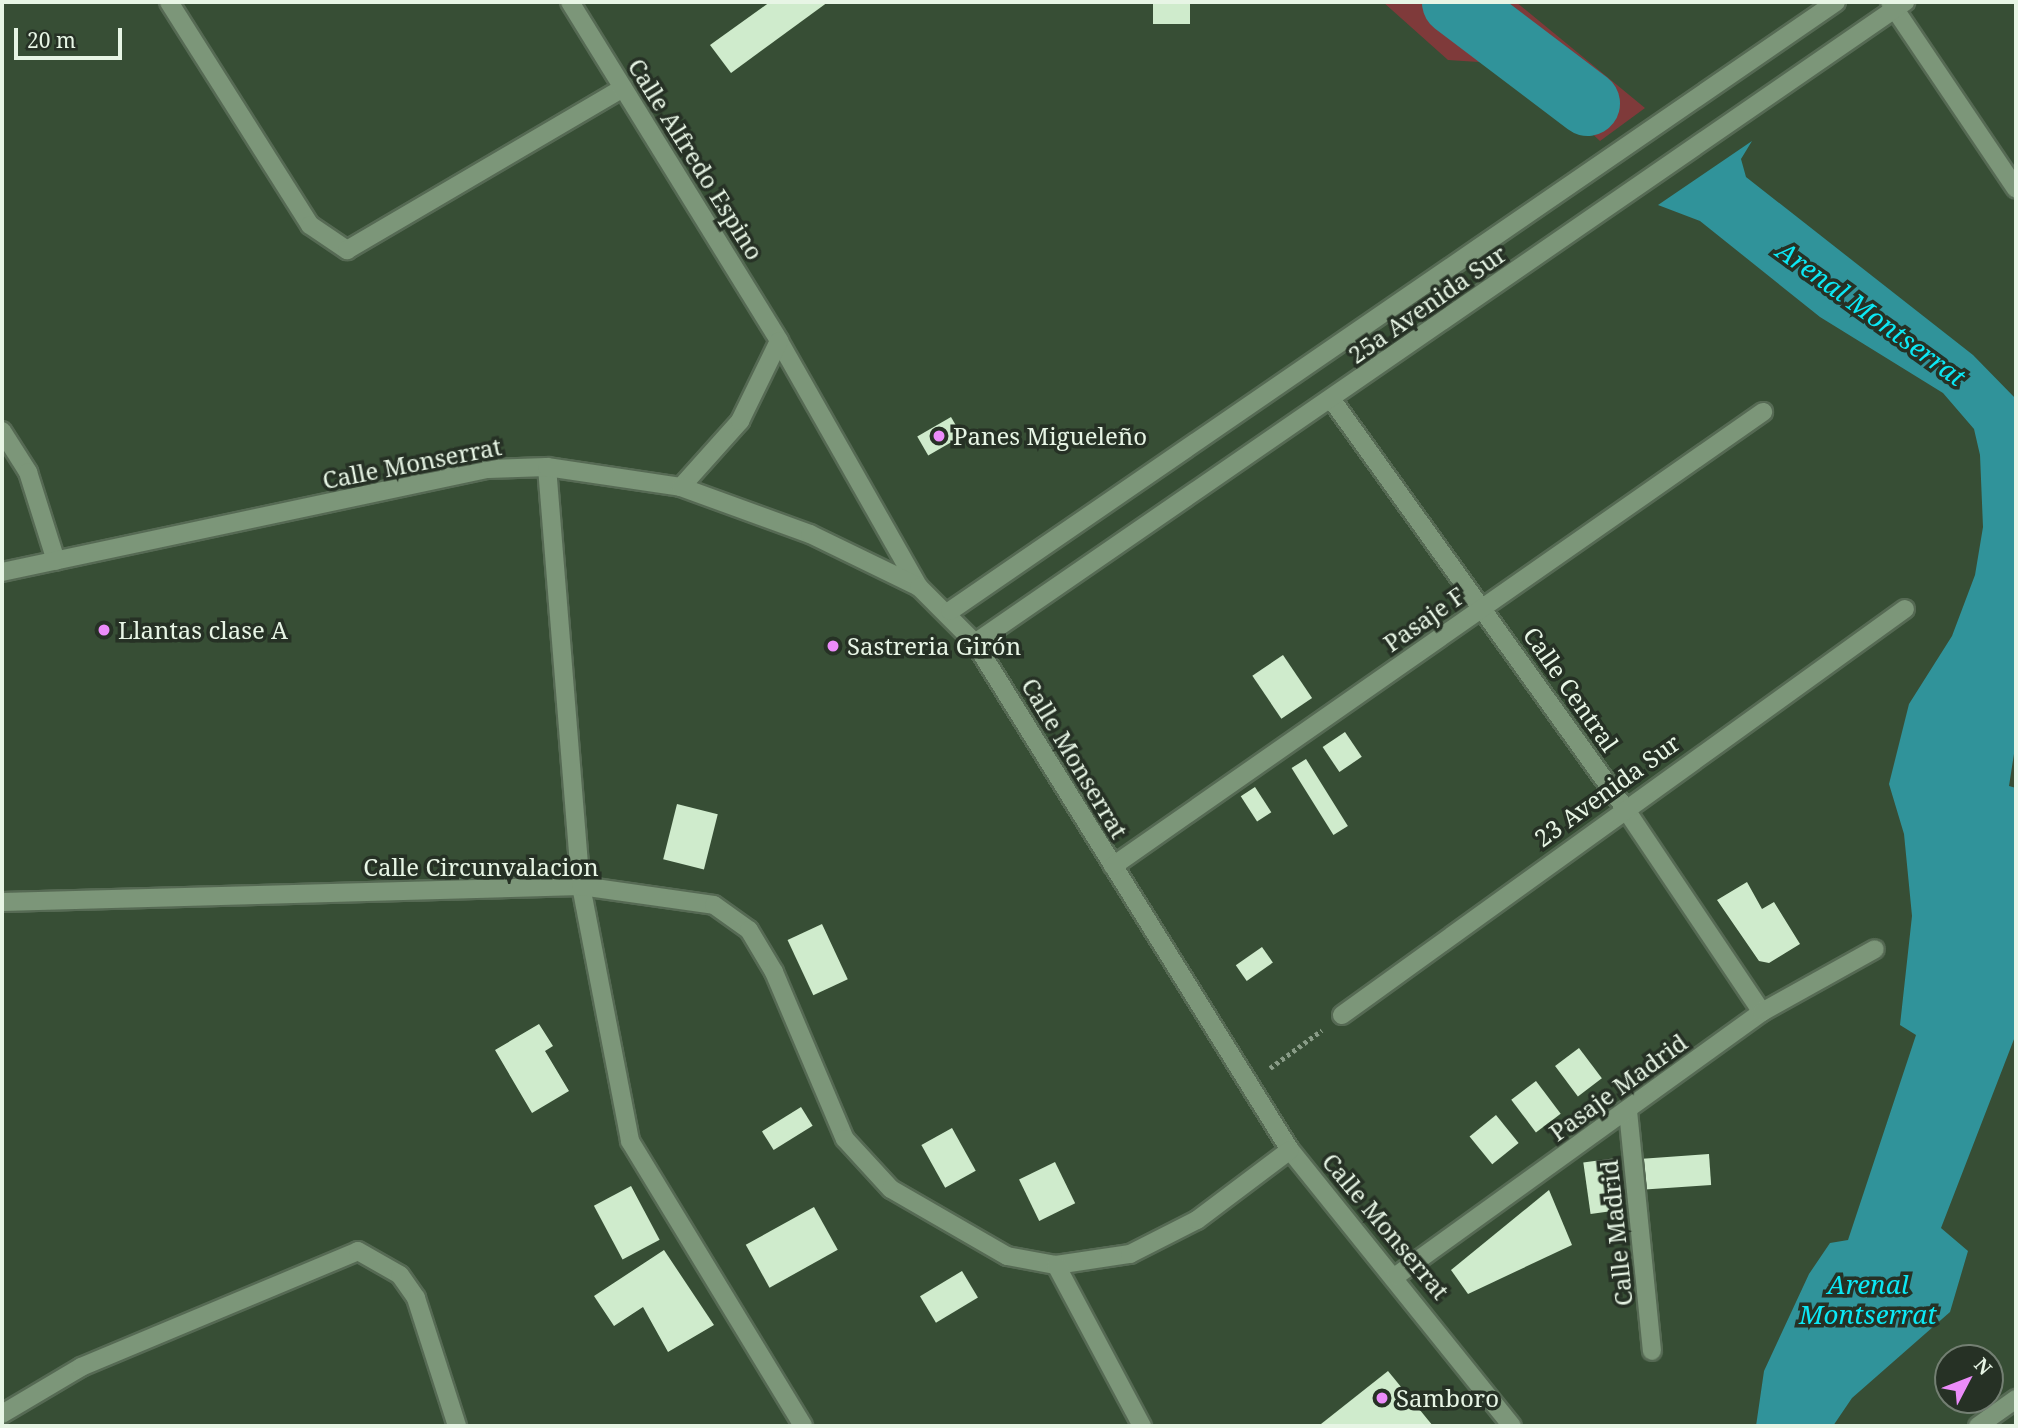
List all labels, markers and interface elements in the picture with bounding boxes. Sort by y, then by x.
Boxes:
scale bar [18,14,126,58]
text: 20 m [27,26,76,54]
street label: Calle Alfredo Espino [622,53,770,265]
water label: Arenal Montserrat [1770,235,1972,393]
street label: 25a Avenida Sur [1343,239,1511,369]
place label: Panes Migueleño [953,422,1147,450]
marker: Panes Migueleño [931,428,947,444]
street label: Calle Monserrat [320,432,504,494]
street label: Pasaje F [1378,581,1470,657]
place label: Llantas clase A [118,616,288,644]
street label: Calle Central [1517,621,1625,757]
marker: Llantas clase A [96,622,112,638]
place label: Sastreria Girón [847,632,1021,660]
marker: Sastreria Girón [825,638,841,654]
street label: Calle Monserrat [1016,673,1134,843]
street label: 23 Avenida Sur [1529,728,1685,852]
street label: Calle Circunvalacion [363,853,599,881]
street label: Pasaje Madrid [1544,1027,1692,1147]
street label: Calle Monserrat [1317,1147,1455,1305]
street label: Calle Madrid [1594,1159,1638,1307]
water label: Arenal Montserrat [1799,1269,1937,1330]
north arrow [1934,1344,2004,1414]
text: N [1968,1352,1998,1381]
place label: Samboro [1396,1384,1499,1412]
marker: Samboro [1374,1390,1390,1406]

